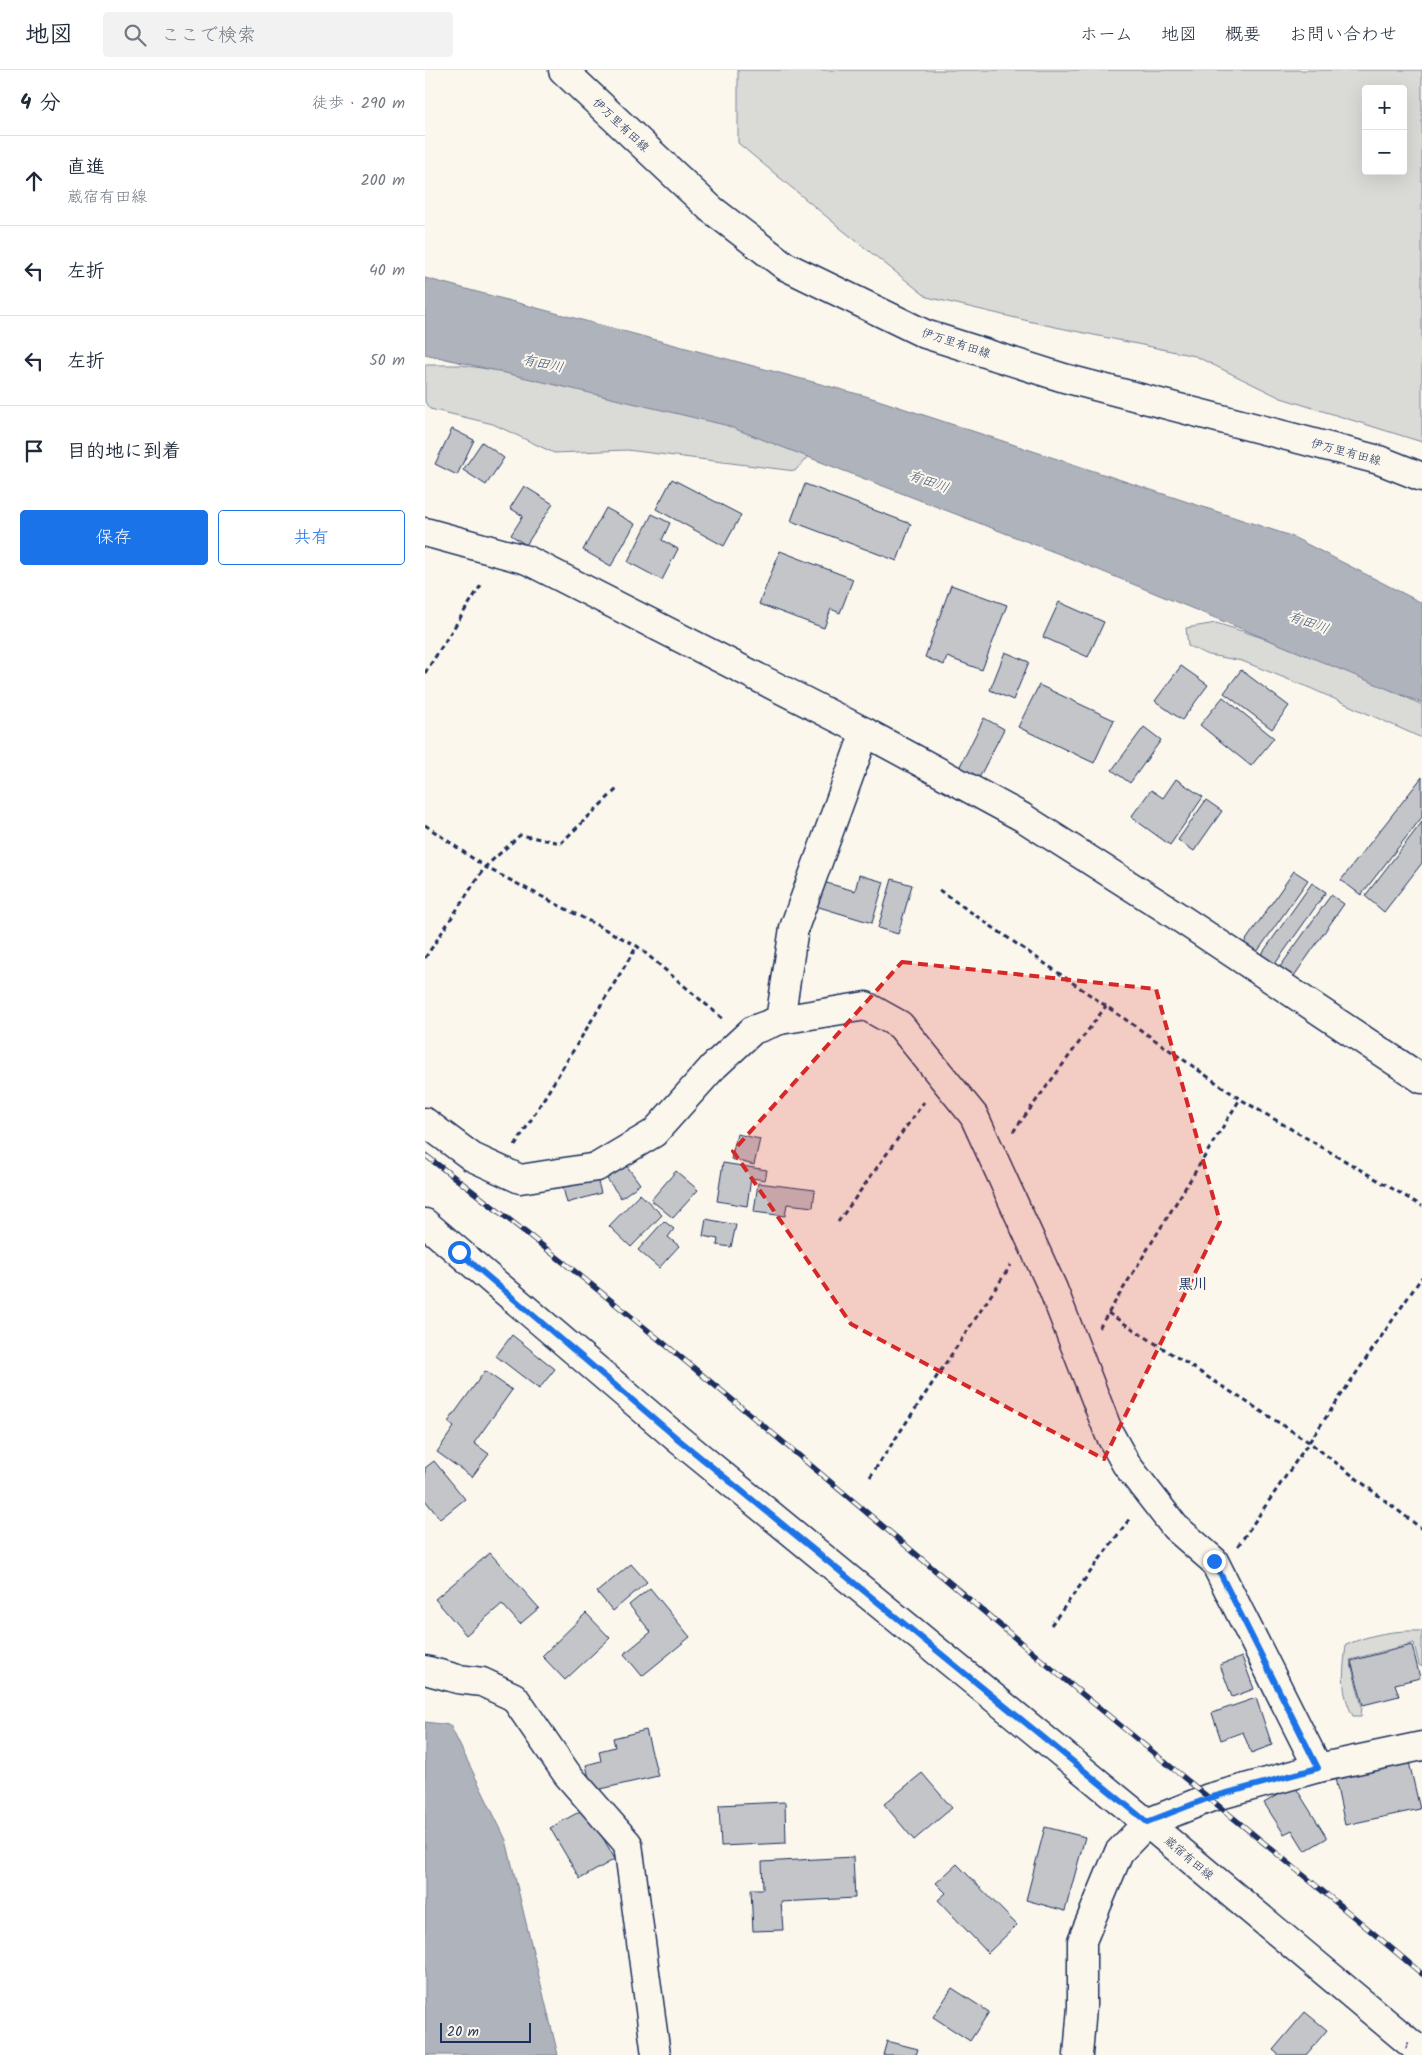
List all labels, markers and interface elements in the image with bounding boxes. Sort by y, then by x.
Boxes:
search box [103,12,453,57]
text: 地図 [25,16,73,55]
icon: search [121,21,149,49]
text: ここで検索 [161,21,256,51]
text: ホーム [1080,21,1133,50]
text: 地図 [1161,21,1197,50]
text: 概要 [1225,21,1261,50]
text: お問い合わせ [1289,21,1397,50]
map controls [1362,85,1407,175]
button: + [1362,85,1407,130]
text: 4 分 [20,87,61,120]
text: 徒歩 · 290 m [312,91,405,116]
street label: 伊万里有田線 [588,94,653,157]
button: − [1362,130,1407,175]
text: 直進 [67,153,105,183]
icon: ahead [20,167,48,195]
text: 200 m [361,168,405,193]
text: 蔵宿有田線 [67,185,147,210]
icon: left [20,257,48,285]
text: 左折 [67,257,105,287]
text: 40 m [369,258,405,283]
street label: 伊万里有田線 [919,323,993,364]
icon: left [20,347,48,375]
text: 左折 [67,347,105,377]
text: 50 m [369,348,405,373]
water label: 有田川 [520,349,566,379]
street label: 伊万里有田線 [1309,434,1383,471]
icon: arrive [20,437,48,465]
text: 目的地に到着 [67,437,181,467]
water label: 有田川 [905,464,952,499]
button: 保存 [20,510,208,565]
button: 共有 [218,510,405,565]
water label: 有田川 [1285,605,1332,640]
route start [448,1241,471,1264]
district label: 黒川 [1178,1273,1208,1297]
route end [1203,1550,1226,1573]
street label: 蔵宿有田線 [1160,1832,1218,1885]
scale bar [440,2020,531,2043]
text: 20 m [447,2021,479,2043]

